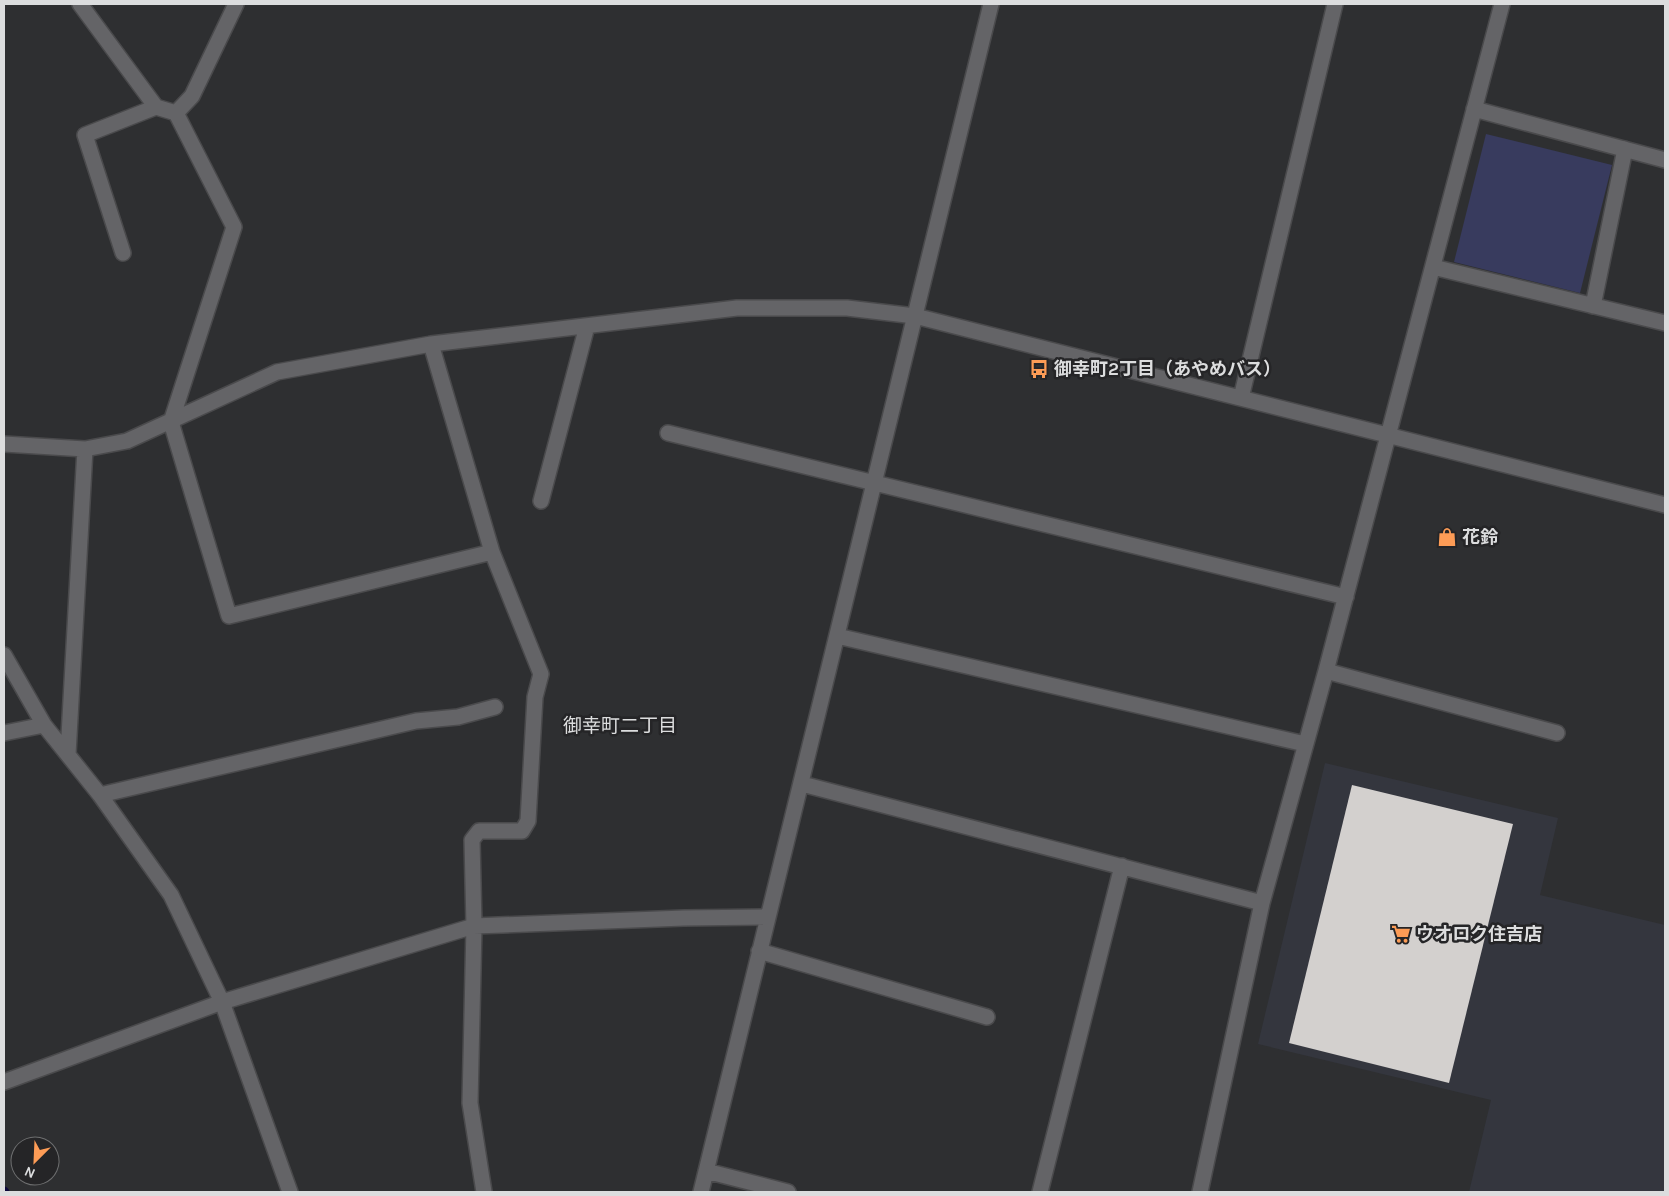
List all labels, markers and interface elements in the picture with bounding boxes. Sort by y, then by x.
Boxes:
bus stop icon: 御幸町2丁目（あやめバス） [1028,358,1050,380]
place label: 御幸町2丁目（あやめバス） [1053,358,1281,380]
shop icon: 花鈴 [1436,526,1458,548]
place label: 花鈴 [1462,526,1499,548]
district label: 御幸町二丁目 [563,715,677,737]
supermarket icon: ウオロク住吉店 [1390,923,1412,945]
place label: ウオロク住吉店 [1416,923,1542,945]
north arrow [10,1136,60,1186]
text: N [22,1163,38,1182]

